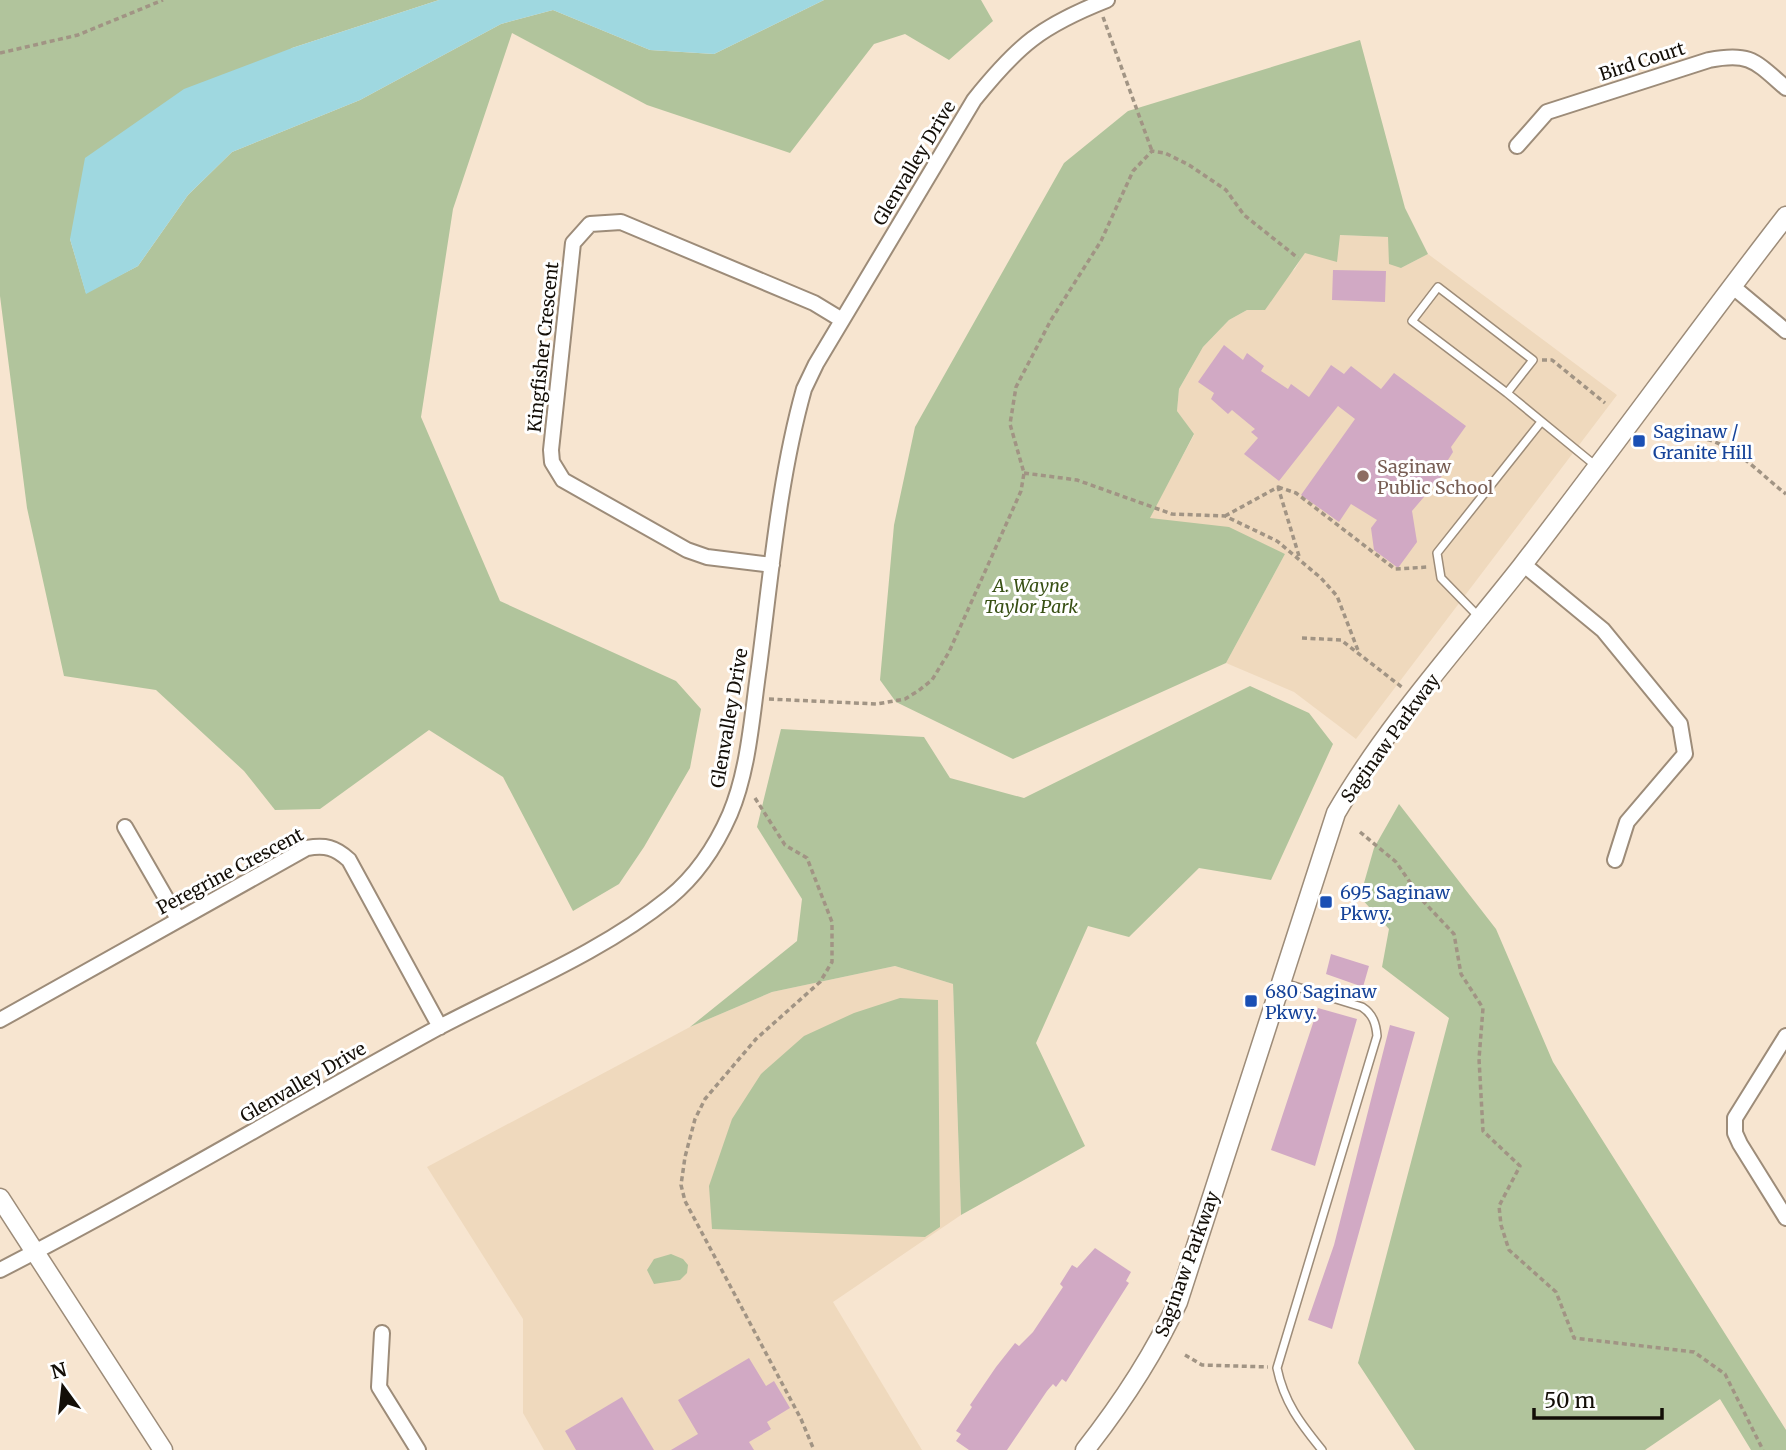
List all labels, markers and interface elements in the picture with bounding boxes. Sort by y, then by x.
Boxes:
street label: Bird Court [1596,36,1688,86]
street label: Glenvalley Drive [868,96,960,230]
street label: Kingfisher Crescent [523,261,563,433]
place label: Saginaw / Granite Hill [1653,420,1753,464]
marker: Saginaw / Granite Hill [1631,433,1647,449]
place label: Saginaw Public School [1377,455,1494,499]
marker: Saginaw Public School [1355,468,1371,484]
park label: A. Wayne Taylor Park [984,574,1078,618]
street label: Glenvalley Drive [705,646,753,790]
street label: Saginaw Parkway [1336,669,1445,807]
street label: Peregrine Crescent [153,823,307,919]
place label: 695 Saginaw Pkwy. [1340,881,1451,925]
marker: 695 Saginaw Pkwy. [1318,894,1334,910]
place label: 680 Saginaw Pkwy. [1265,980,1377,1024]
marker: 680 Saginaw Pkwy. [1243,993,1259,1009]
street label: Glenvalley Drive [236,1037,370,1127]
street label: Saginaw Parkway [1150,1187,1224,1340]
north arrow [28,1352,98,1422]
text: N [48,1357,69,1384]
scale bar [1534,1376,1662,1420]
text: 50 m [1544,1387,1595,1414]

